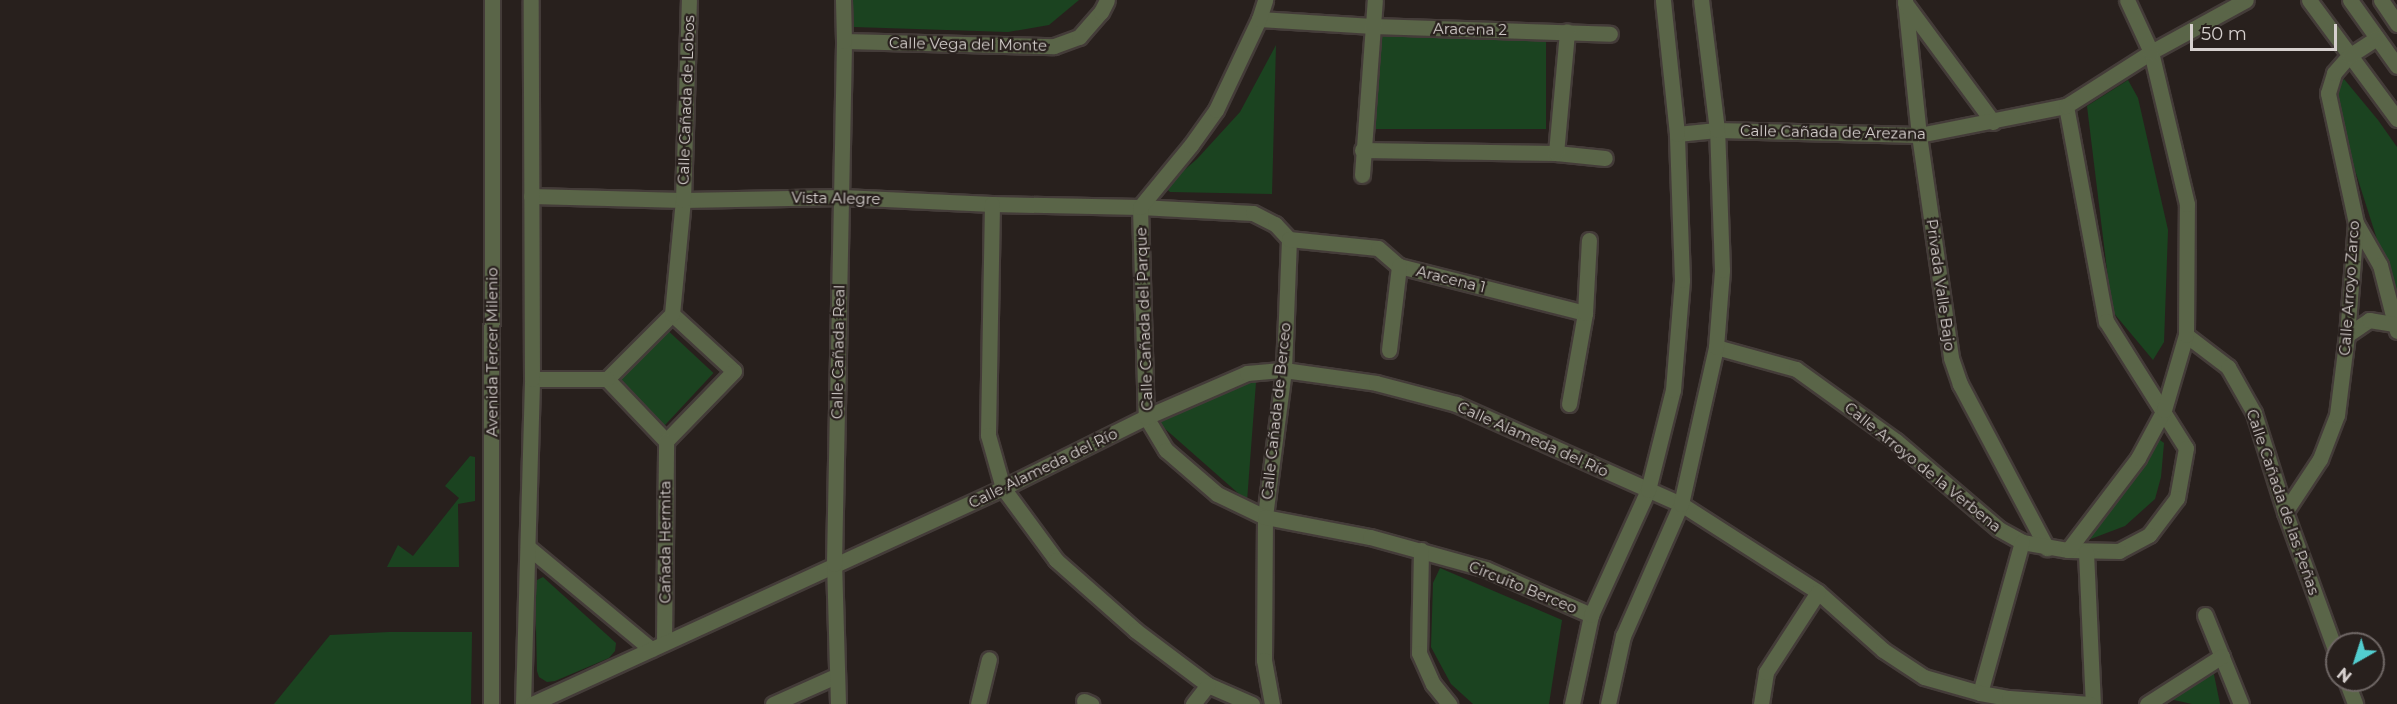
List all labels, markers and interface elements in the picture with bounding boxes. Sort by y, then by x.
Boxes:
scale bar [2193,12,2340,50]
street label: Calle Cañada de Lobos [674,15,698,185]
street label: Aracena 2 [1433,19,1507,39]
text: 50 m [2201,23,2247,45]
street label: Calle Vega del Monte [889,34,1047,54]
street label: Calle Cañada de Arezana [1740,121,1926,143]
street label: Vista Alegre [791,188,881,208]
street label: Privada Valle Bajo [1923,218,1959,352]
street label: Calle Arroyo Zarco [2335,220,2363,356]
street label: Calle Cañada del Parque [1132,227,1156,411]
street label: Aracena 1 [1415,262,1487,296]
street label: Avenida Tercer Milenio [483,267,501,437]
street label: Calle Cañada Real [828,285,848,419]
street label: Calle Cañada de Berceo [1258,322,1294,500]
street label: Calle Alameda del Río [1455,398,1611,480]
street label: Calle Arroyo de la Verbena [1841,398,2005,536]
street label: Calle Cañada de las Peñas [2243,407,2323,597]
street label: Calle Alameda del Río [966,424,1120,512]
street label: Cañada Hermita [656,481,674,603]
street label: Circuito Berceo [1466,557,1580,617]
north arrow [2325,632,2385,692]
text: N [2334,663,2356,686]

